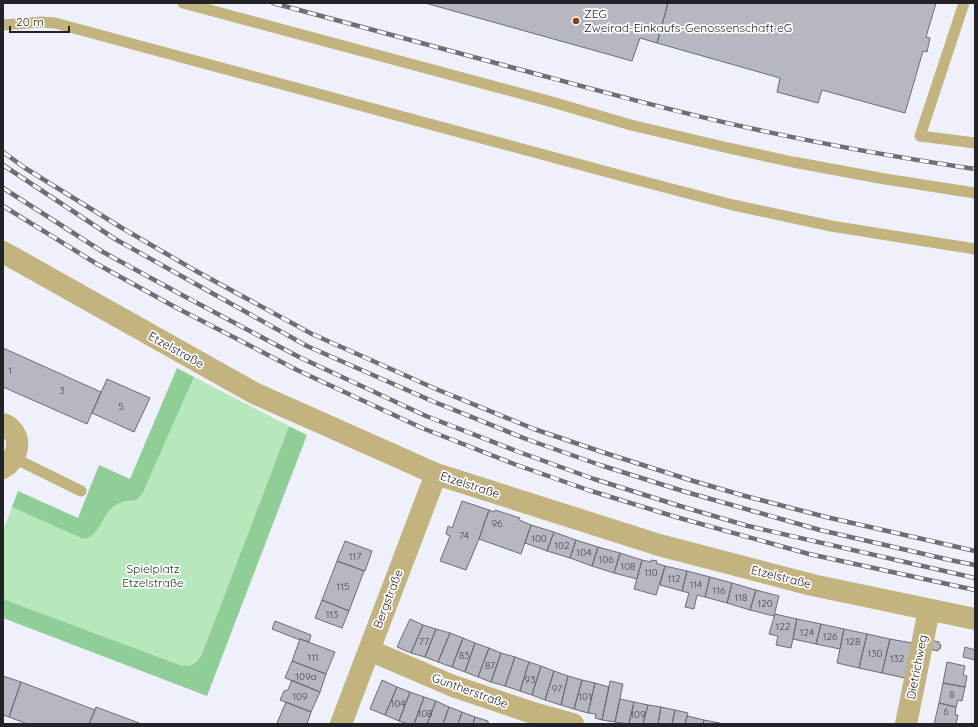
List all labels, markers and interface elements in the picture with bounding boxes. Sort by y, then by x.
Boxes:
place label: ZEG Zweirad-Einkaufs-Genossenschaft eG [584,6,792,35]
scale bar [10,8,69,34]
text: 20 m [16,14,44,29]
marker: ZEG Zweirad-Einkaufs-Genossenschaft eG [571,16,581,26]
street label: Etzelstraße [146,328,207,371]
house number: 1 [8,364,12,377]
house number: 3 [59,384,65,397]
house number: 5 [118,400,124,413]
street label: Etzelstraße [439,468,502,501]
house number: 96 [492,517,503,530]
house number: 74 [459,529,469,542]
house number: 100 [531,532,547,545]
house number: 102 [554,539,570,552]
house number: 104 [577,546,591,559]
house number: 117 [349,550,361,563]
house number: 106 [598,553,614,566]
house number: 108 [620,560,636,573]
park label: Spielplatz Etzelstraße [122,561,184,590]
street label: Etzelstraße [749,562,813,591]
house number: 110 [644,566,658,579]
street label: Bergstraße [369,567,406,630]
house number: 112 [668,572,681,585]
house number: 114 [690,578,702,591]
house number: 115 [337,580,349,593]
house number: 116 [713,584,726,597]
house number: 118 [735,591,747,604]
house number: 120 [757,597,773,610]
house number: 113 [326,608,338,621]
house number: 122 [776,620,791,633]
house number: 124 [800,626,814,639]
house number: 126 [823,630,838,643]
street label: Dietrichweg [903,633,930,700]
house number: 77 [419,635,429,648]
house number: 128 [846,635,860,648]
house number: 130 [868,647,882,660]
house number: 83 [459,649,469,662]
house number: 111 [307,651,319,664]
house number: 132 [890,652,905,665]
house number: 87 [485,659,495,672]
house number: 109a [295,670,317,683]
street label: Guntherstraße [430,670,510,711]
house number: 93 [525,673,535,686]
house number: 97 [552,682,562,695]
house number: 8 [949,688,955,701]
house number: 109 [292,690,308,703]
house number: 101 [578,690,592,703]
house number: 104 [391,697,405,710]
house number: 6 [943,705,949,718]
house number: 108 [417,707,433,720]
house number: 109 [630,708,646,721]

